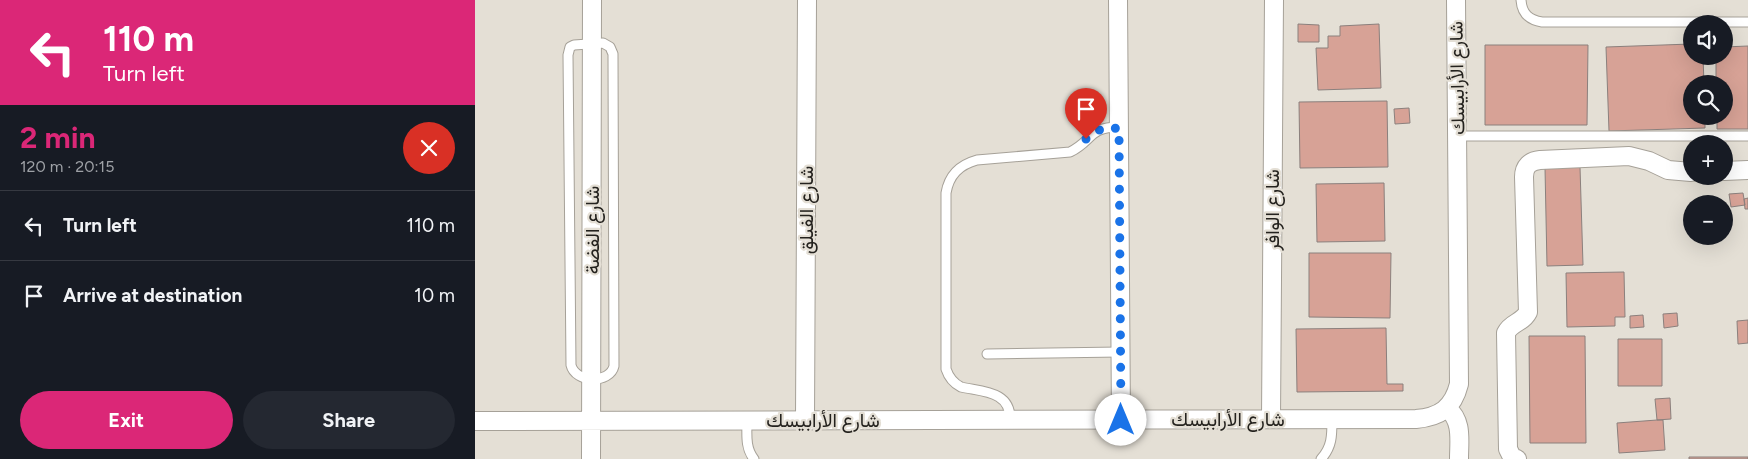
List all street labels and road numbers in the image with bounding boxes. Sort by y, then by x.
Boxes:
street label: شارع الأرابيسك [1445,21,1470,135]
street label: شارع الفيلق [795,166,819,254]
street label: شارع الوافر [1261,169,1285,252]
street label: شارع الفضة [581,186,605,274]
street label: شارع الأرابيسك [1171,408,1285,432]
street label: شارع الأرابيسك [766,409,880,433]

